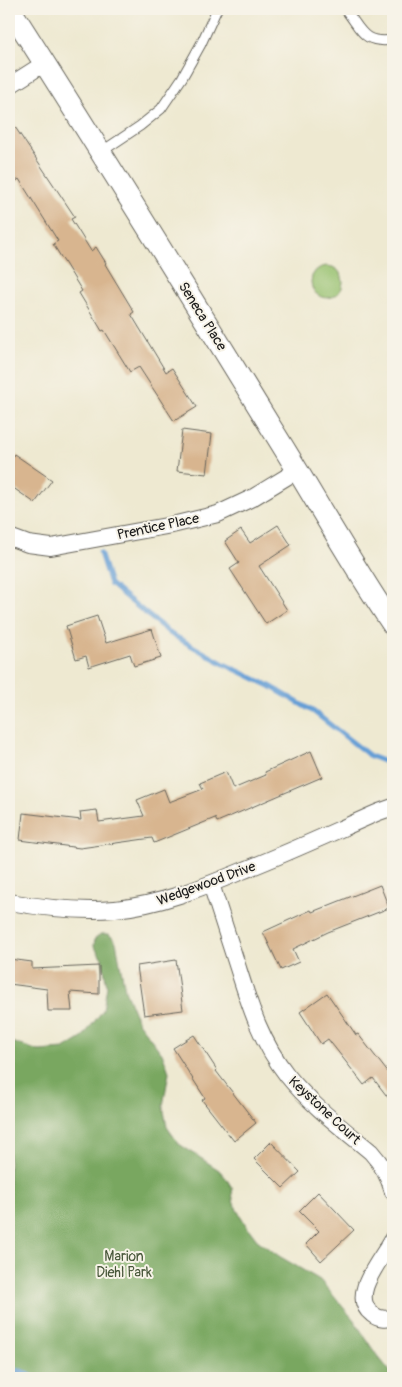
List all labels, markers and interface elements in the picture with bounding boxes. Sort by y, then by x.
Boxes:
street label: Seneca Place [175,279,230,354]
street label: Prentice Place [116,509,201,543]
street label: Wedgewood Drive [154,858,258,909]
street label: Keystone Court [285,1073,364,1148]
park label: Marion Diehl Park [96,1248,152,1281]

